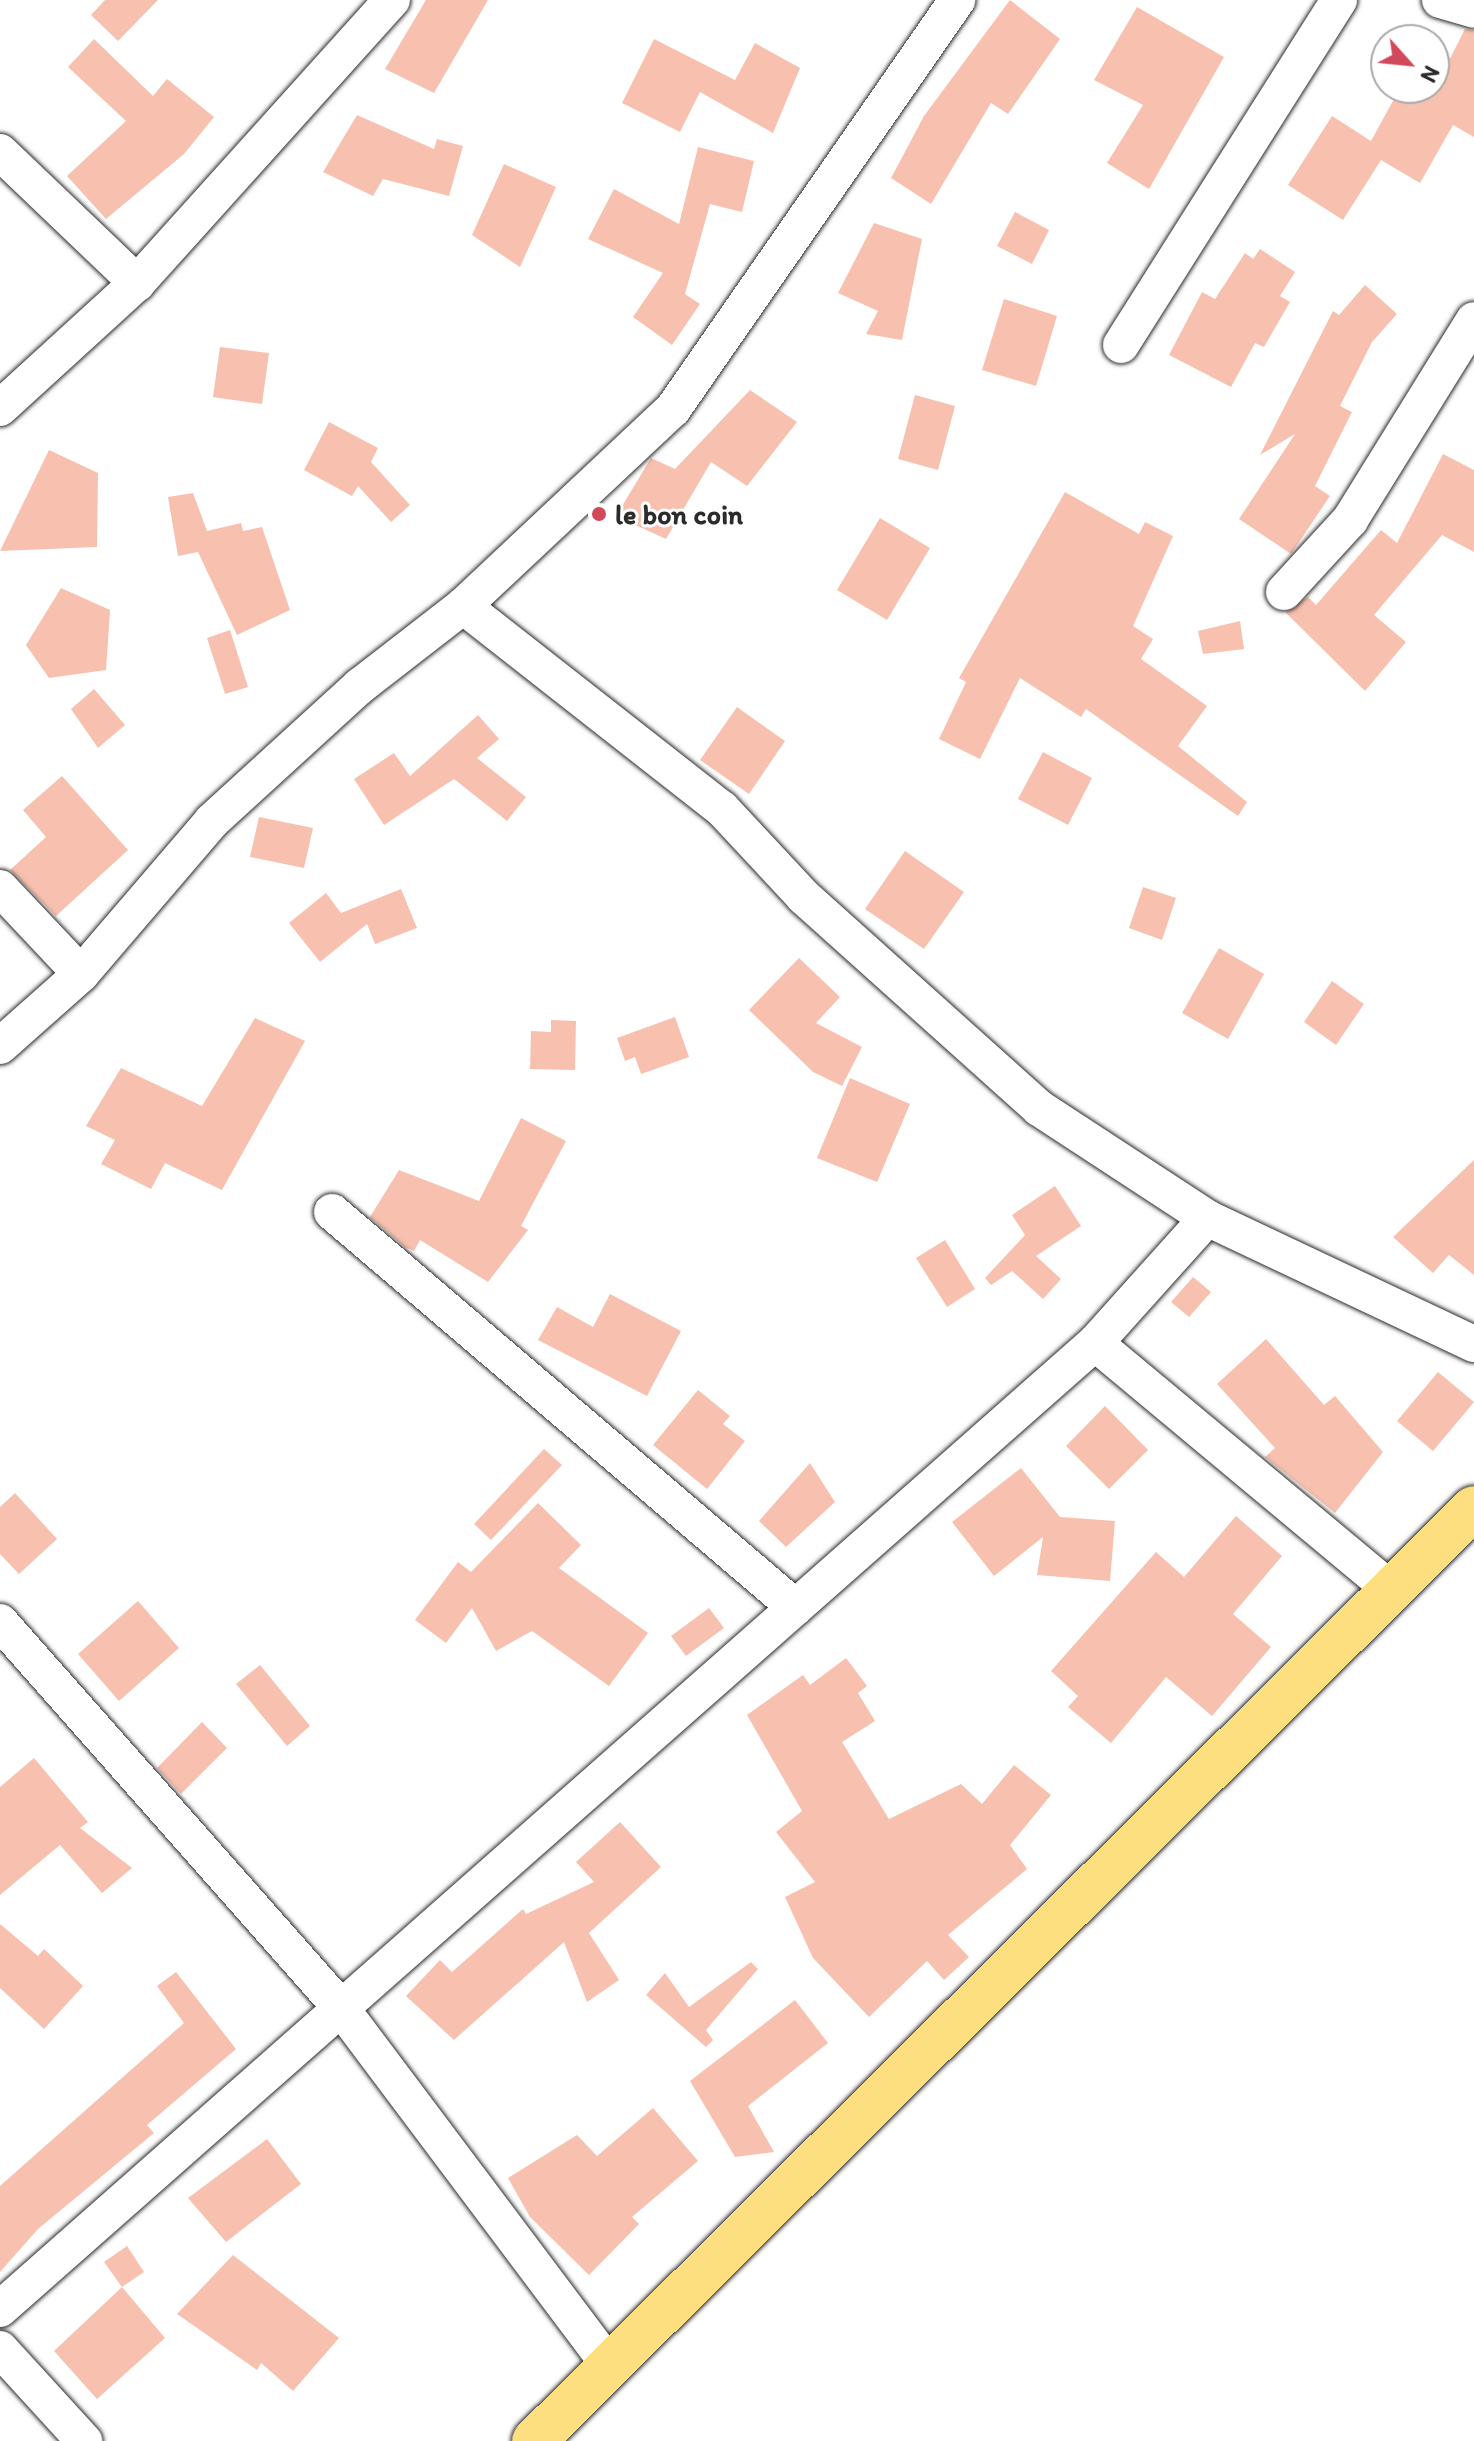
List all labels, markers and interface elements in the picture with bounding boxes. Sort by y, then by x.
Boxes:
north arrow [1370,24,1450,104]
text: N [1415,61,1445,87]
place label: le bon coin [615,497,742,531]
marker: le bon coin [590,505,608,523]

